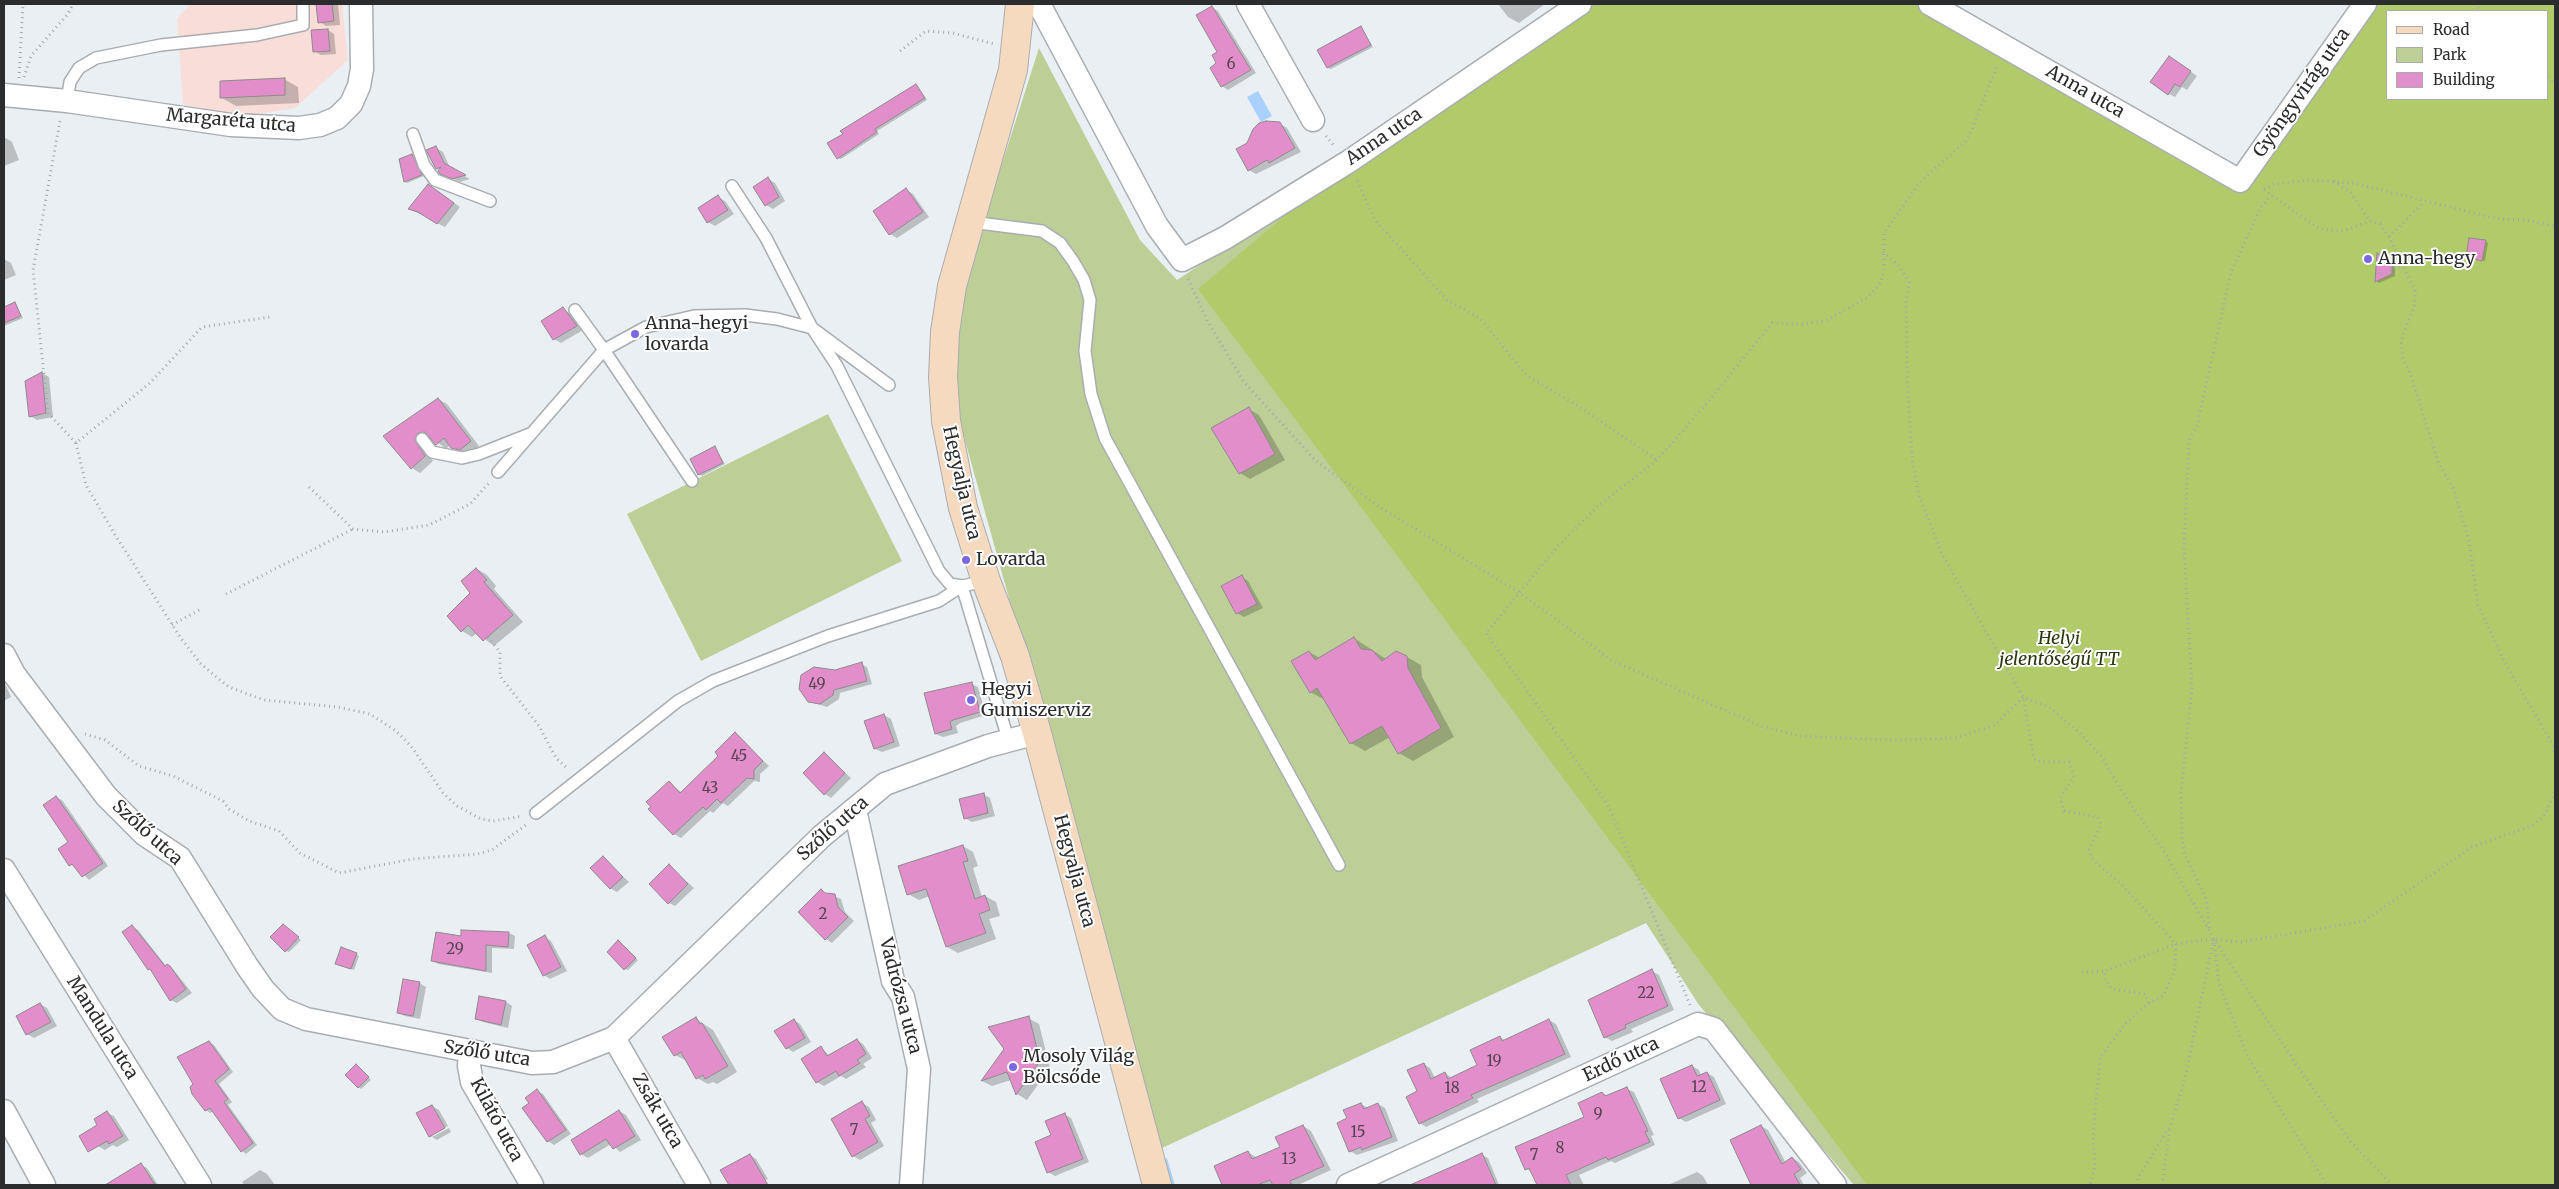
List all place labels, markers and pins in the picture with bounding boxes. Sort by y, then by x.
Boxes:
place label: Anna-hegy [2378,248,2475,270]
marker: Anna-hegy [2362,253,2374,265]
place label: Anna-hegyi lovarda [645,313,748,356]
marker: Anna-hegyi lovarda [629,328,641,340]
place label: Lovarda [976,549,1046,571]
marker: Lovarda [960,554,972,566]
place label: Hegyi Gumiszerviz [981,679,1091,722]
marker: Hegyi Gumiszerviz [965,694,977,706]
place label: Mosoly Világ Bölcsőde [1023,1046,1134,1088]
marker: Mosoly Világ Bölcsőde [1007,1061,1019,1073]

